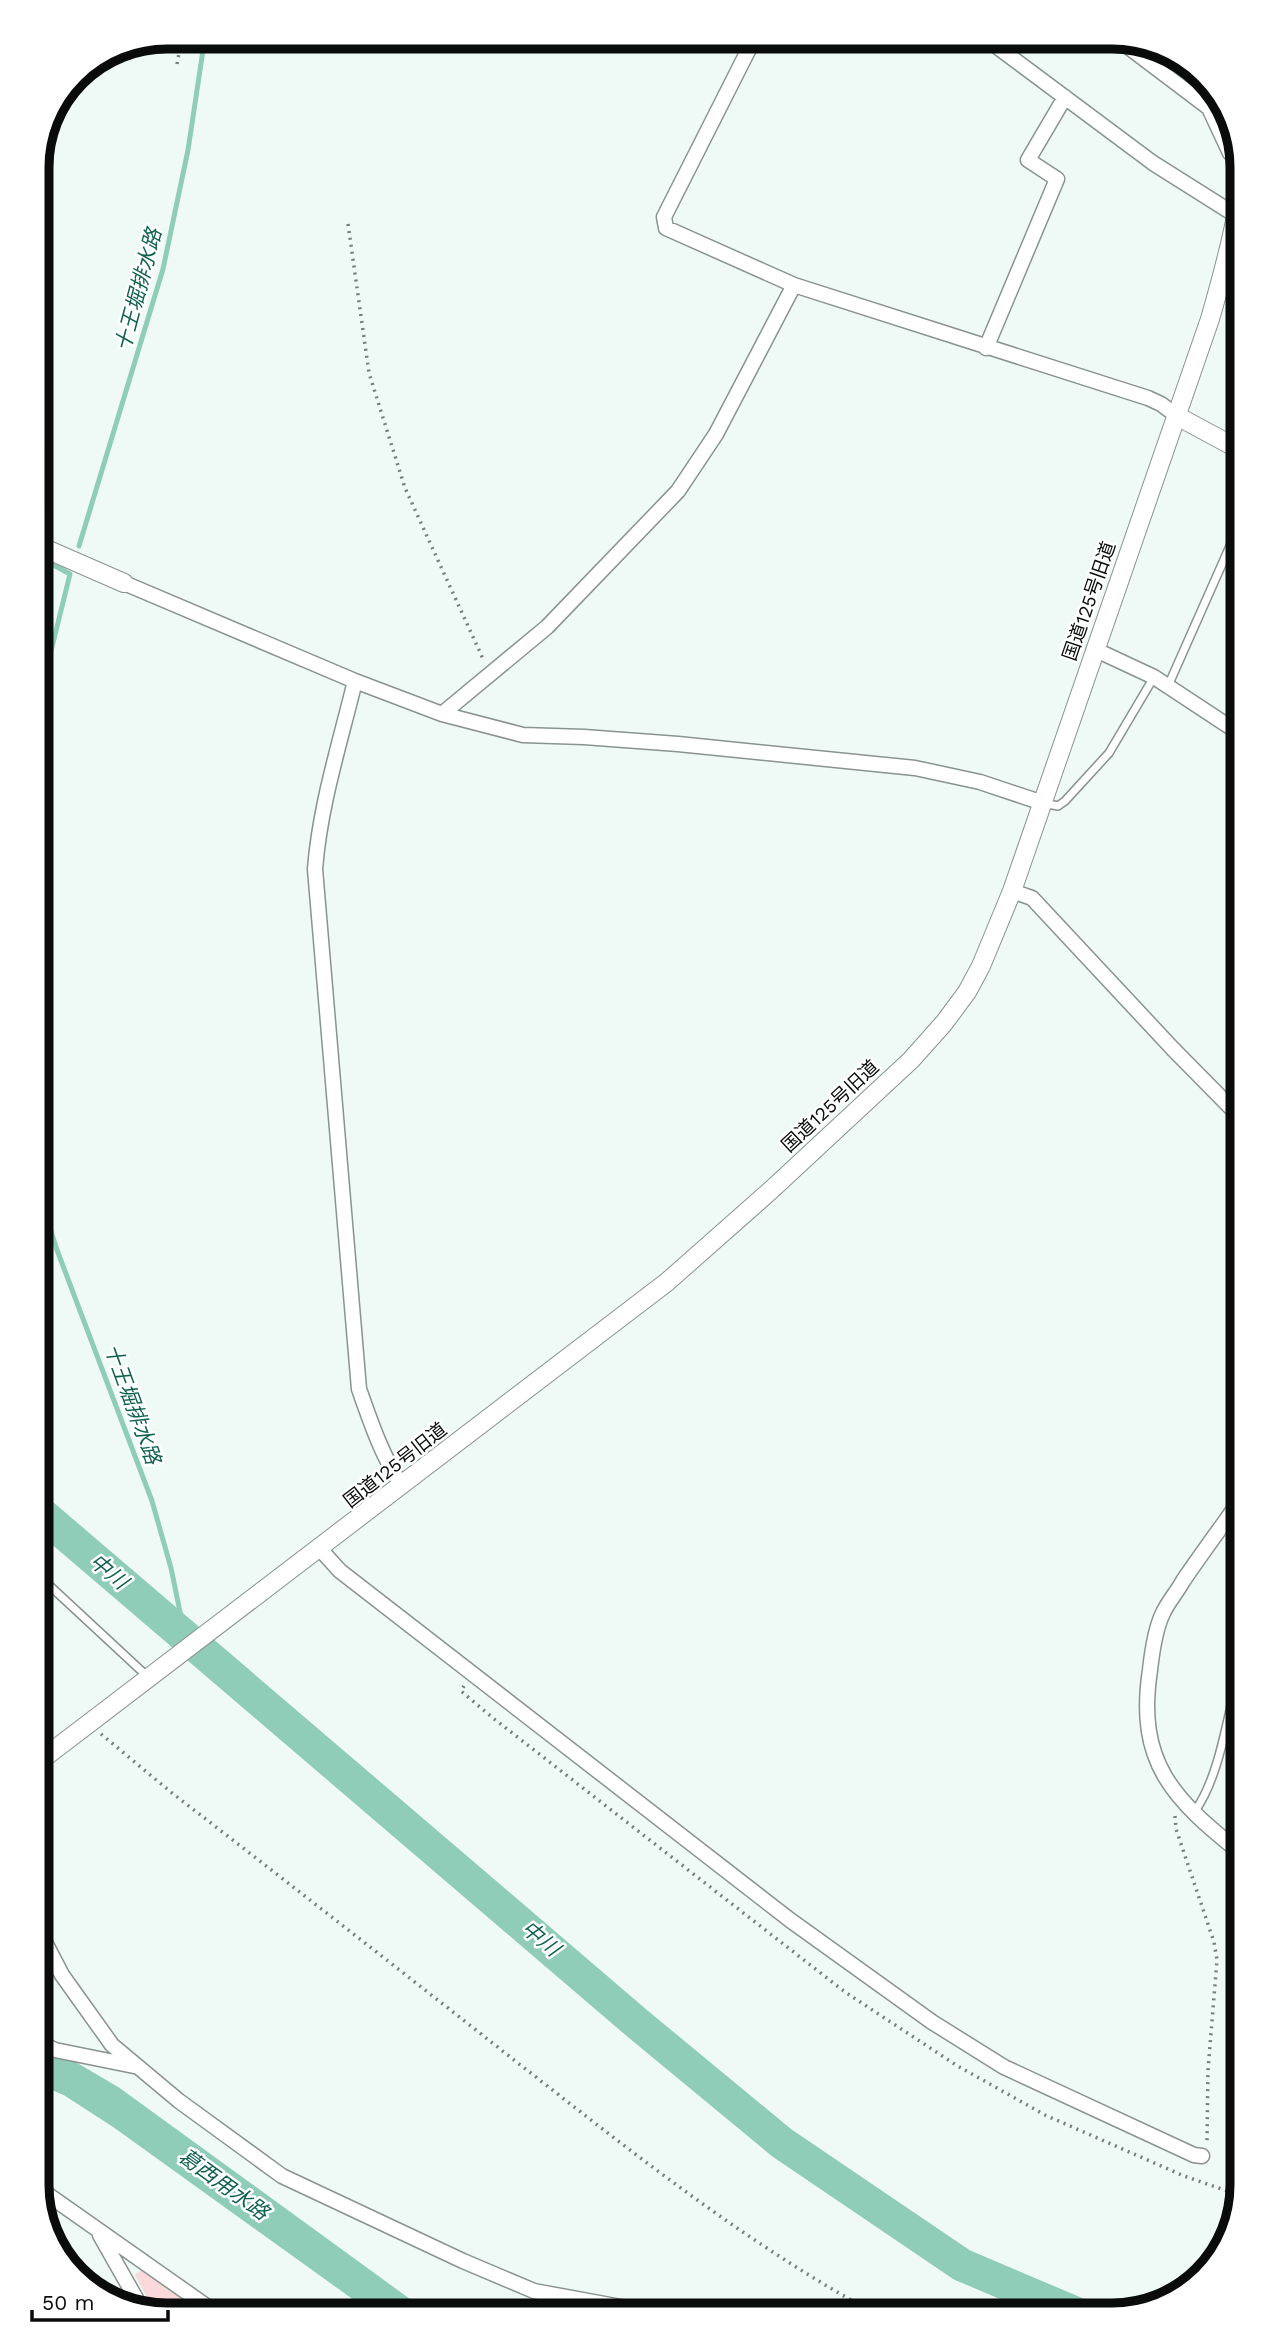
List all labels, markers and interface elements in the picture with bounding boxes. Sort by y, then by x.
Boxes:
water label: 十王堀排水路 [110,224,167,354]
street label: 国道125号旧道 [1058,538,1120,664]
street label: 国道125号旧道 [777,1055,883,1157]
water label: 十王堀排水路 [100,1341,167,1469]
street label: 国道125号旧道 [339,1418,451,1512]
water label: 中川 [85,1548,135,1595]
water label: 中川 [517,1915,567,1962]
water label: 葛西用水路 [174,2143,275,2226]
scale bar [32,2278,168,2322]
text: 50 m [42,2290,94,2315]

